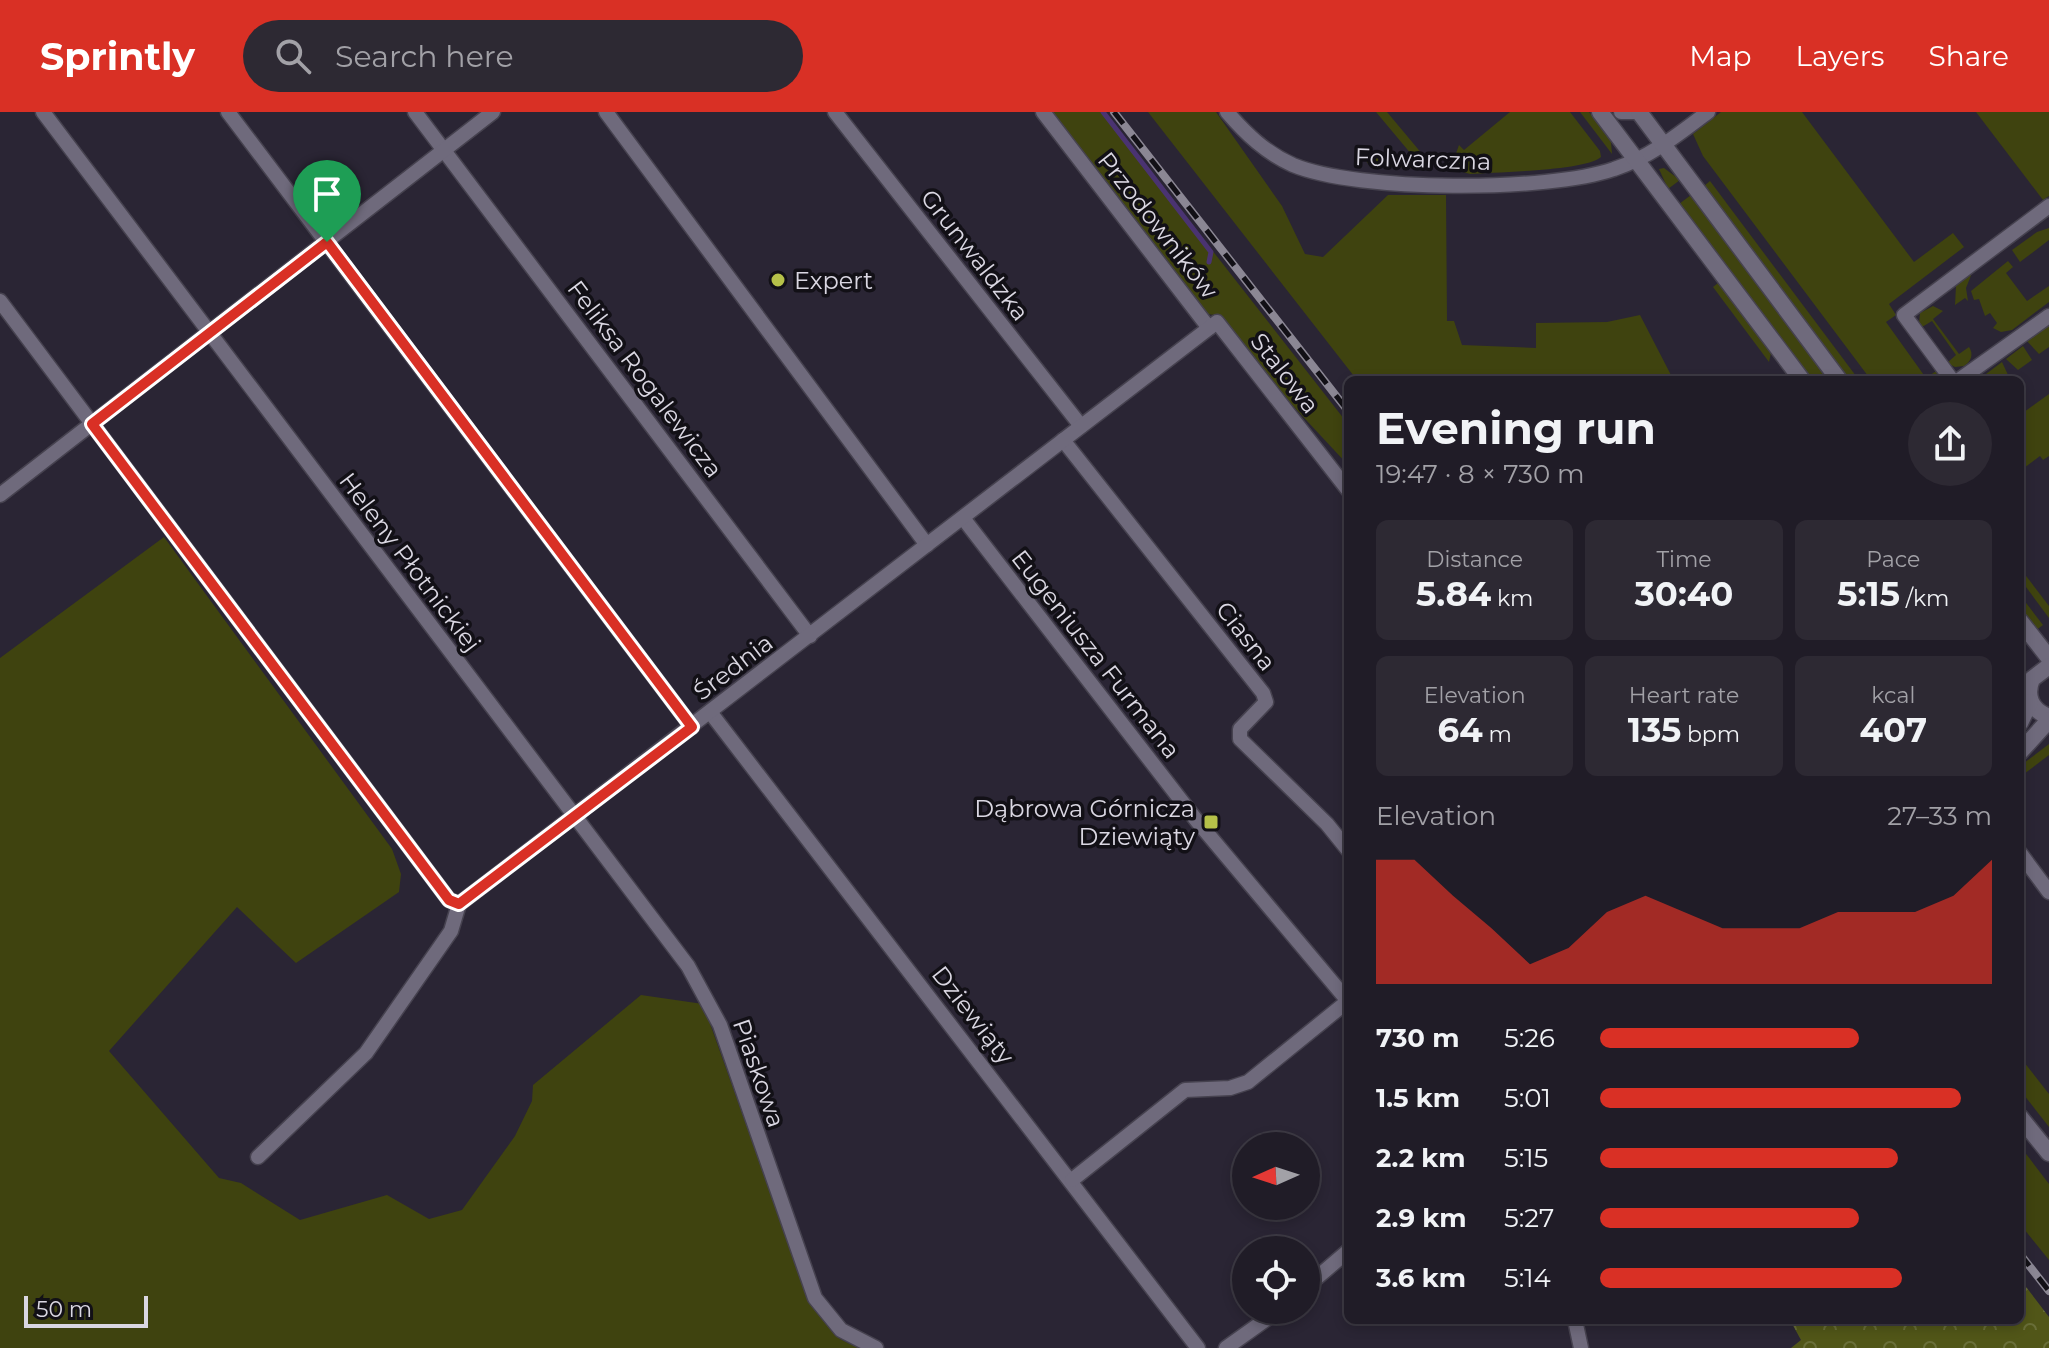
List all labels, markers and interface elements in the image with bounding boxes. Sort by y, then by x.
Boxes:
search box [243,20,803,92]
text: Sprintly [40,33,195,80]
icon: search [271,34,315,78]
text: Search here [335,38,514,75]
text: Map [1689,39,1752,73]
text: Layers [1796,39,1885,73]
text: Share [1929,39,2009,73]
street label: Folwarczna [1354,142,1492,176]
street label: Przodowników [1092,146,1224,304]
pin [293,160,361,242]
icon: arrive [305,172,349,216]
street label: Grunwaldzka [915,184,1035,326]
place label: Expert [794,266,873,295]
marker: Expert [769,271,787,289]
street label: Feliksa Rogalewicza [561,275,729,483]
street label: Stalowa [1245,327,1325,419]
text: Evening run [1376,401,1656,455]
button: share [1908,402,1992,486]
text: 19:47 · 8 × 730 m [1376,458,1585,490]
street label: Heleny Płotnickiej [333,467,487,657]
street label: Eugeniusza Furmana [1006,544,1186,764]
text: Distance [1426,546,1523,573]
text: Time [1656,546,1712,573]
text: Pace [1866,546,1920,573]
text: 5.84 [1416,573,1491,615]
text: 30:40 [1635,573,1733,615]
text: 5:15 [1837,573,1900,615]
text: km [1491,585,1533,612]
text: /km [1900,585,1949,612]
street label: Ciasna [1210,596,1282,676]
street label: Średnia [688,628,778,706]
text: Elevation [1424,682,1526,709]
text: Heart rate [1629,682,1739,709]
text: kcal [1871,682,1915,709]
text: 64 [1438,709,1483,751]
text: 135 [1628,709,1681,751]
text: 407 [1860,709,1927,751]
text: m [1483,721,1512,748]
text: bpm [1681,721,1740,748]
place label: Dąbrowa Górnicza Dziewiąty [974,794,1195,851]
text: Elevation [1376,800,1496,832]
text: 27–33 m [1887,800,1992,832]
marker: Dąbrowa Górnicza Dziewiąty [1202,813,1220,831]
street label: Dziewiąty [926,960,1020,1070]
street label: Piaskowa [727,1015,791,1131]
text: 730 m [1376,1022,1460,1054]
text: 5:26 [1504,1022,1555,1054]
text: 1.5 km [1376,1082,1460,1114]
text: 5:01 [1504,1082,1551,1114]
north arrow [1232,1132,1320,1220]
map controls [1232,1132,1320,1324]
text: 2.2 km [1376,1142,1466,1174]
text: 5:15 [1504,1142,1548,1174]
text: 2.9 km [1376,1202,1467,1234]
text: 5:27 [1504,1202,1554,1234]
button: locate [1232,1236,1320,1324]
text: 3.6 km [1376,1262,1466,1294]
text: 5:14 [1504,1262,1551,1294]
scale bar [24,1292,148,1328]
text: 50 m [36,1296,92,1323]

